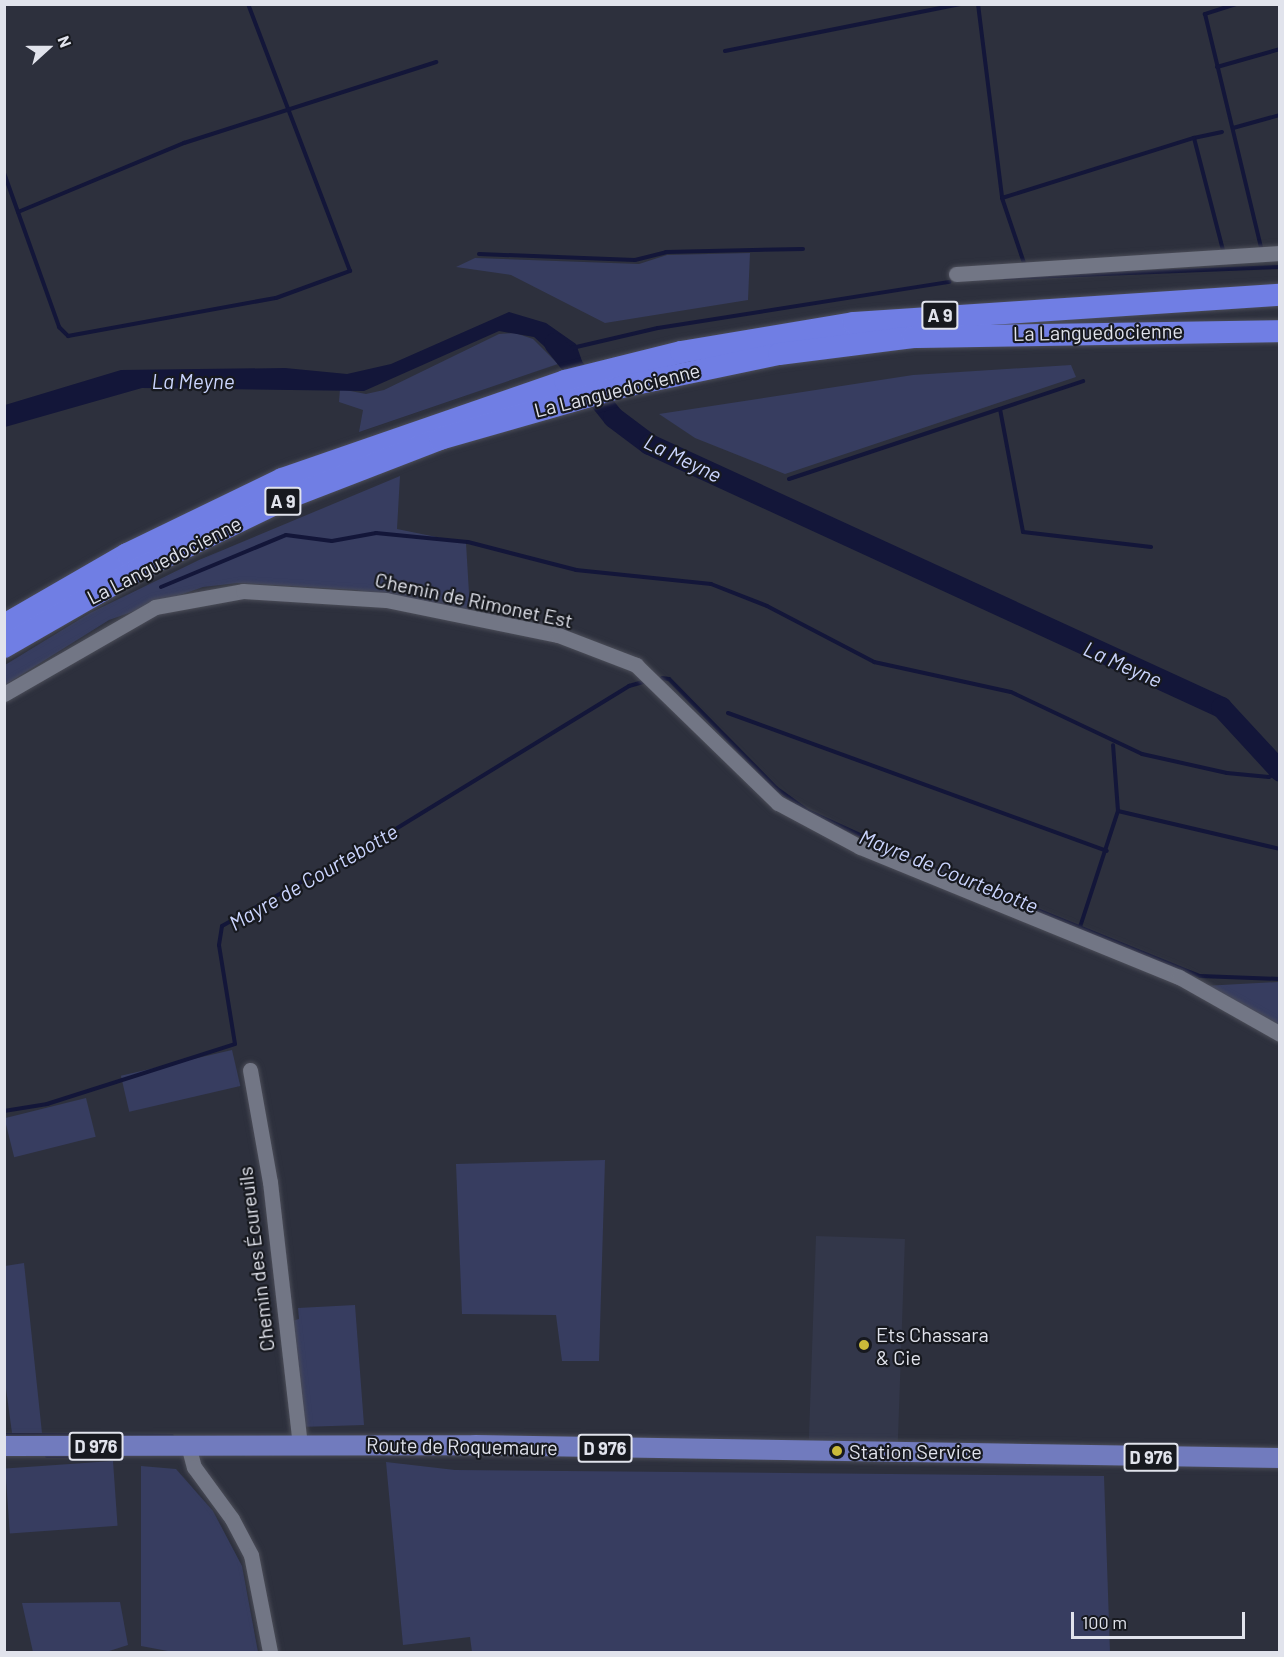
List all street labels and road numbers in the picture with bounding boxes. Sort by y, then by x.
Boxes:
road number: A 9 [920,300,960,330]
street label: La Languedocienne [1013,319,1183,345]
street label: La Languedocienne [532,358,702,422]
road number: A 9 [264,486,302,516]
street label: La Languedocienne [83,511,245,609]
street label: Chemin de Rimonet Est [373,567,575,633]
street label: Chemin des Écureuils [233,1165,279,1353]
road number: D 976 [68,1431,124,1461]
street label: Route de Roquemaure [366,1432,558,1460]
road number: D 976 [576,1433,634,1463]
road number: D 976 [1122,1442,1180,1472]

